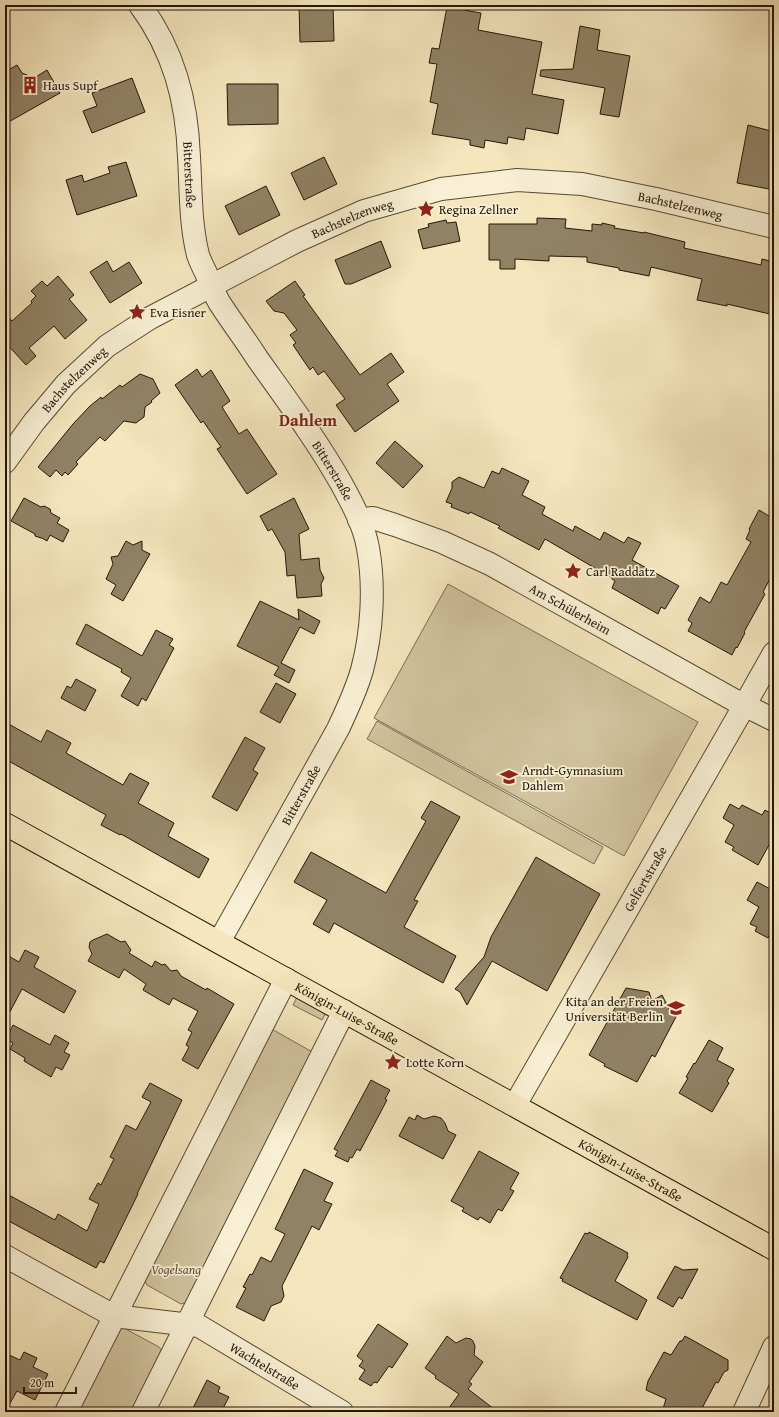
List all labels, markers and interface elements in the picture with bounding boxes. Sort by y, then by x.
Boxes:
building icon: Haus Supf [20,75,40,95]
place label: Haus Supf [43,76,99,95]
street label: Bitterstraße [179,141,201,209]
street label: Bachstelzenweg [636,186,725,224]
street label: Bachstelzenweg [308,194,396,243]
place icon: Regina Zellner [416,199,436,219]
place label: Regina Zellner [439,200,519,219]
place icon: Eva Eisner [127,302,147,322]
place label: Eva Eisner [150,303,207,322]
street label: Bachstelzenweg [37,341,111,416]
district label: Dahlem [279,407,337,432]
street label: Bitterstraße [308,437,358,504]
place icon: Carl Raddatz [563,561,583,581]
place label: Carl Raddatz [586,562,655,581]
street label: Am Schülerheim [526,578,615,639]
street label: Bitterstraße [277,761,325,829]
place label: Arndt-Gymnasium Dahlem [522,761,624,795]
school or university icon: Arndt-Gymnasium Dahlem [499,767,519,787]
street label: Gelfertstraße [619,842,671,915]
street label: Königin-Luise-Straße [292,977,403,1050]
place label: Kita an der Freien Universität Berlin [565,992,664,1026]
school or university icon: Kita an der Freien Universität Berlin [666,998,686,1018]
place icon: Lotte Korn [383,1052,403,1072]
place label: Lotte Korn [406,1053,465,1072]
street label: Königin-Luise-Straße [575,1133,686,1206]
park label: Vogelsang [151,1260,201,1279]
street label: Wachtelstraße [226,1337,304,1394]
scale bar [24,1369,76,1395]
text: 20 m [30,1374,54,1391]

